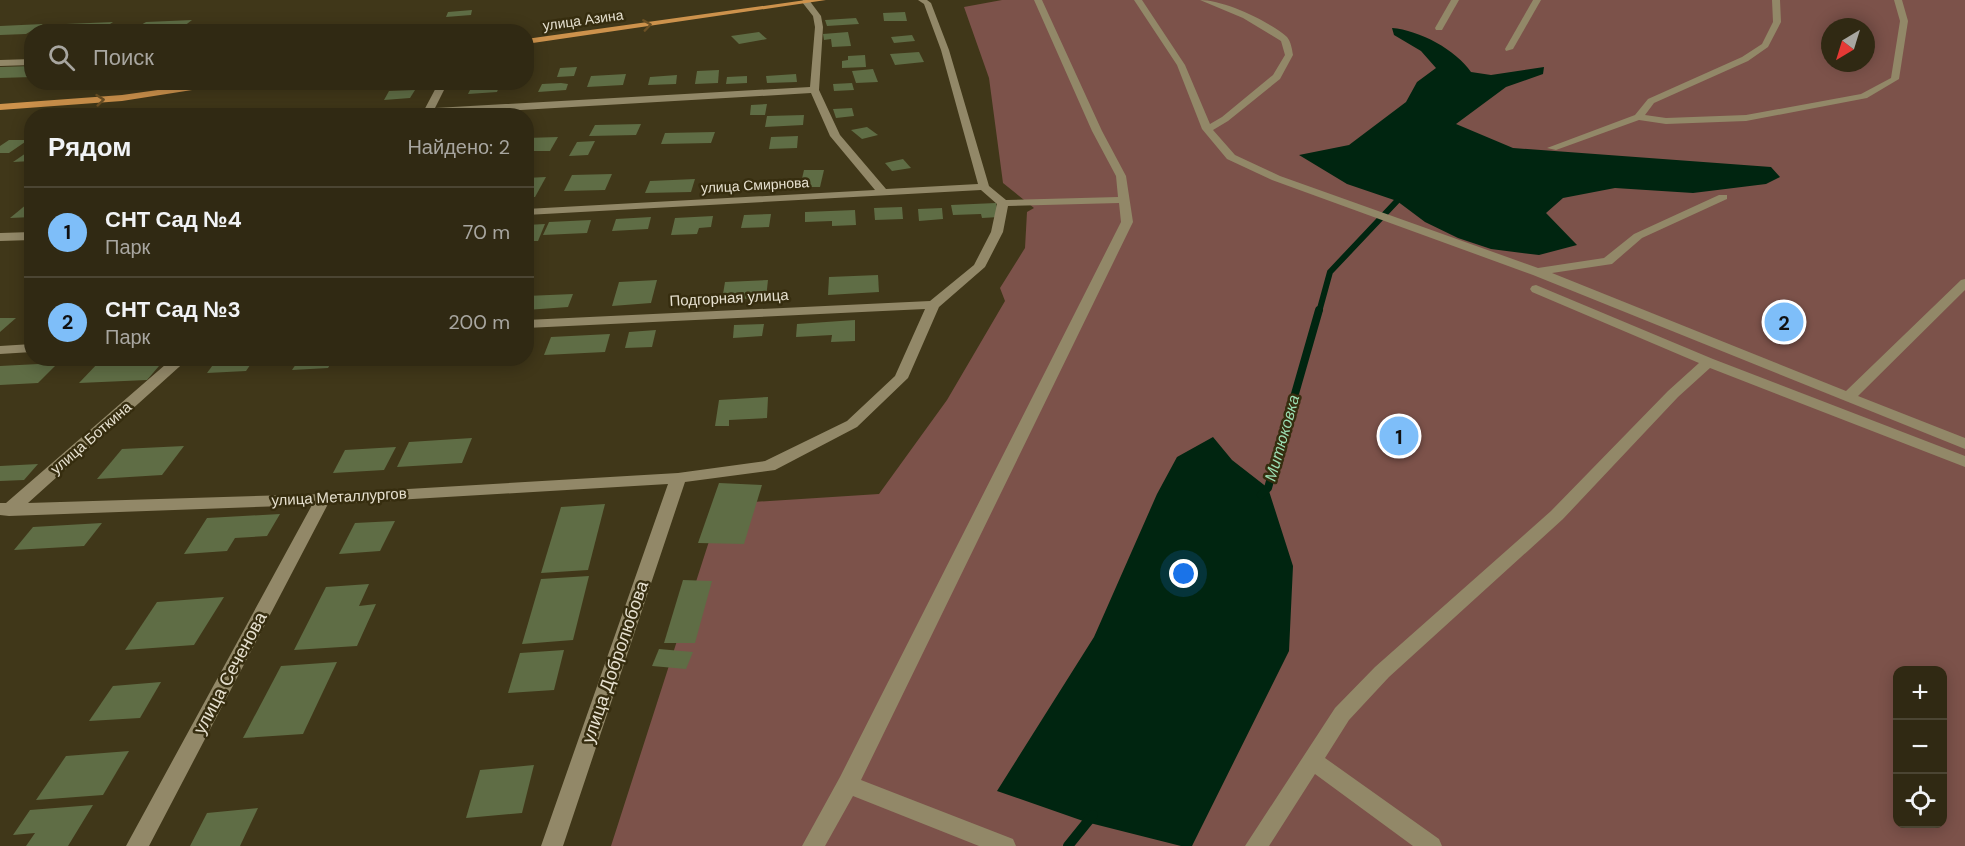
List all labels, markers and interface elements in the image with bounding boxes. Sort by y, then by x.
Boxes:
street label: улица Азина [541,5,625,35]
north arrow [1821,18,1875,72]
one-way arrow [642,19,651,31]
search box [24,24,534,90]
icon: search [45,41,78,74]
text: Поиск [93,43,154,72]
one-way arrow [96,95,105,107]
text: Рядом [48,130,131,164]
text: Найдено: 2 [407,134,510,160]
street label: улица Смирнова [701,173,810,197]
text: СНТ Сад №4 [105,205,242,234]
text: 1 [64,219,71,245]
text: 70 m [463,219,510,245]
text: Парк [105,234,150,260]
street label: Подгорная улица [669,285,790,311]
text: СНТ Сад №3 [105,295,241,324]
pin: 2 [1764,300,1804,344]
text: 2 [62,309,73,335]
text: 200 m [448,309,510,335]
text: Парк [105,324,150,350]
water label: Митюковка [1260,392,1304,484]
street label: улица Боткина [46,397,136,479]
pin: 1 [1380,414,1418,458]
street label: улица Металлургов [271,483,407,511]
your location [1169,559,1198,588]
street label: улица Добролюбова [576,577,654,746]
street label: улица Сеченова [188,607,273,738]
map controls [1893,666,1947,828]
button: + [1893,666,1947,720]
button: − [1893,720,1947,774]
button: locate [1893,774,1947,828]

